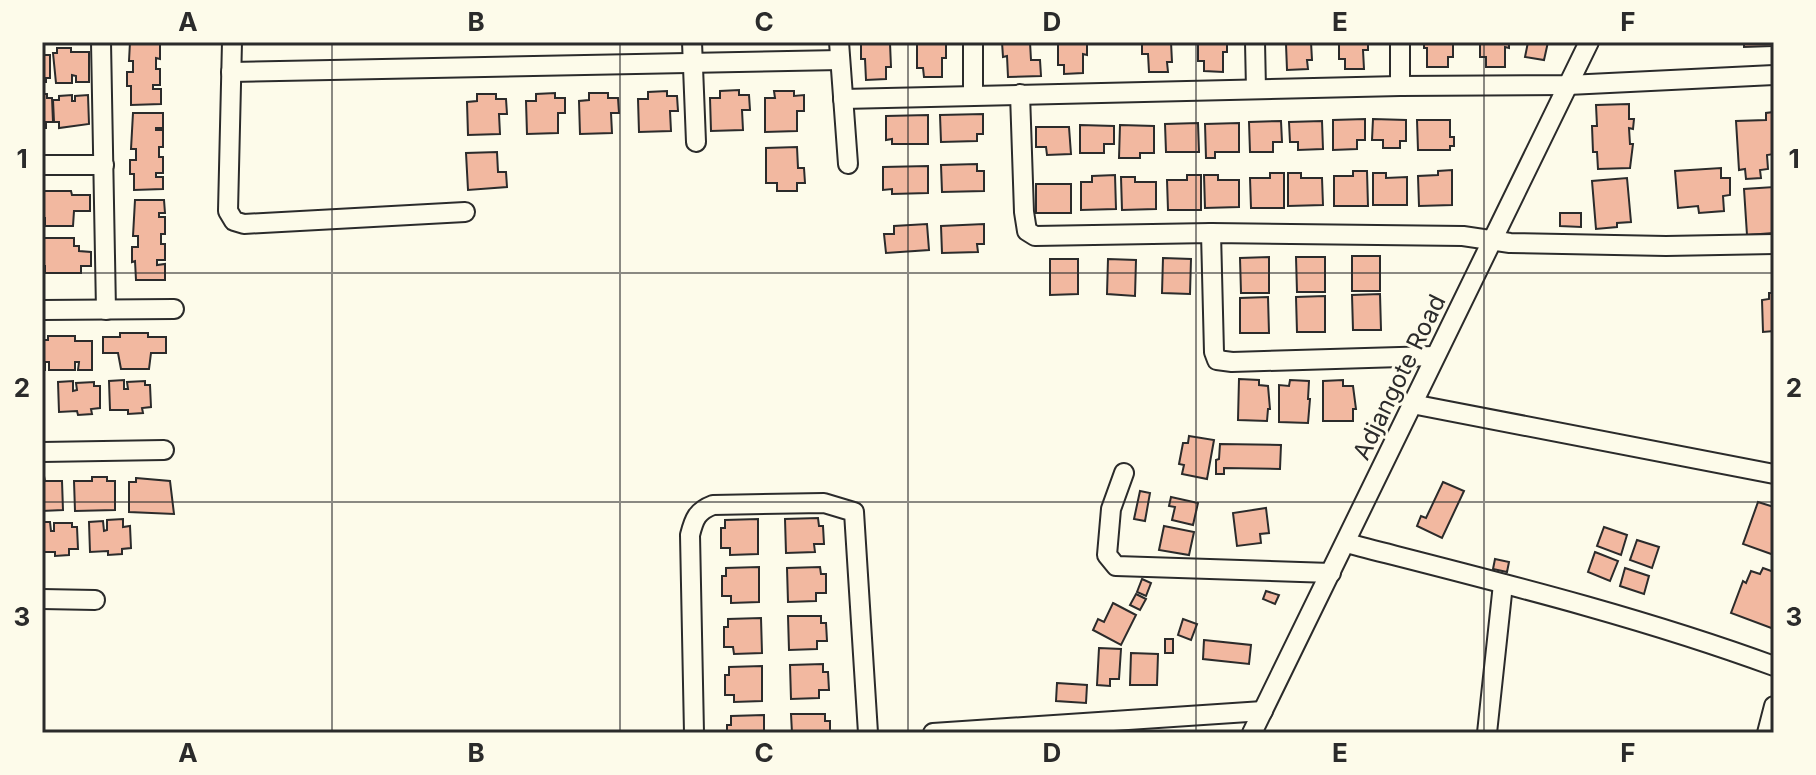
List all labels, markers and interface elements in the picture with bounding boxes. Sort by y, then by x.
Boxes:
text: A [178,6,198,37]
text: B [467,6,485,37]
text: C [754,6,774,37]
text: D [1043,6,1061,37]
text: E [1332,6,1348,37]
text: F [1620,6,1636,37]
text: 1 [16,143,28,174]
text: 1 [1788,143,1800,174]
street label: Adjangote Road [1346,290,1452,464]
text: 2 [14,372,30,403]
text: 2 [1786,372,1802,403]
text: 3 [14,601,30,632]
text: 3 [1786,601,1802,632]
text: A [178,737,198,768]
text: B [467,737,485,768]
text: C [754,737,774,768]
text: D [1043,737,1061,768]
text: E [1332,737,1348,768]
text: F [1620,737,1636,768]

